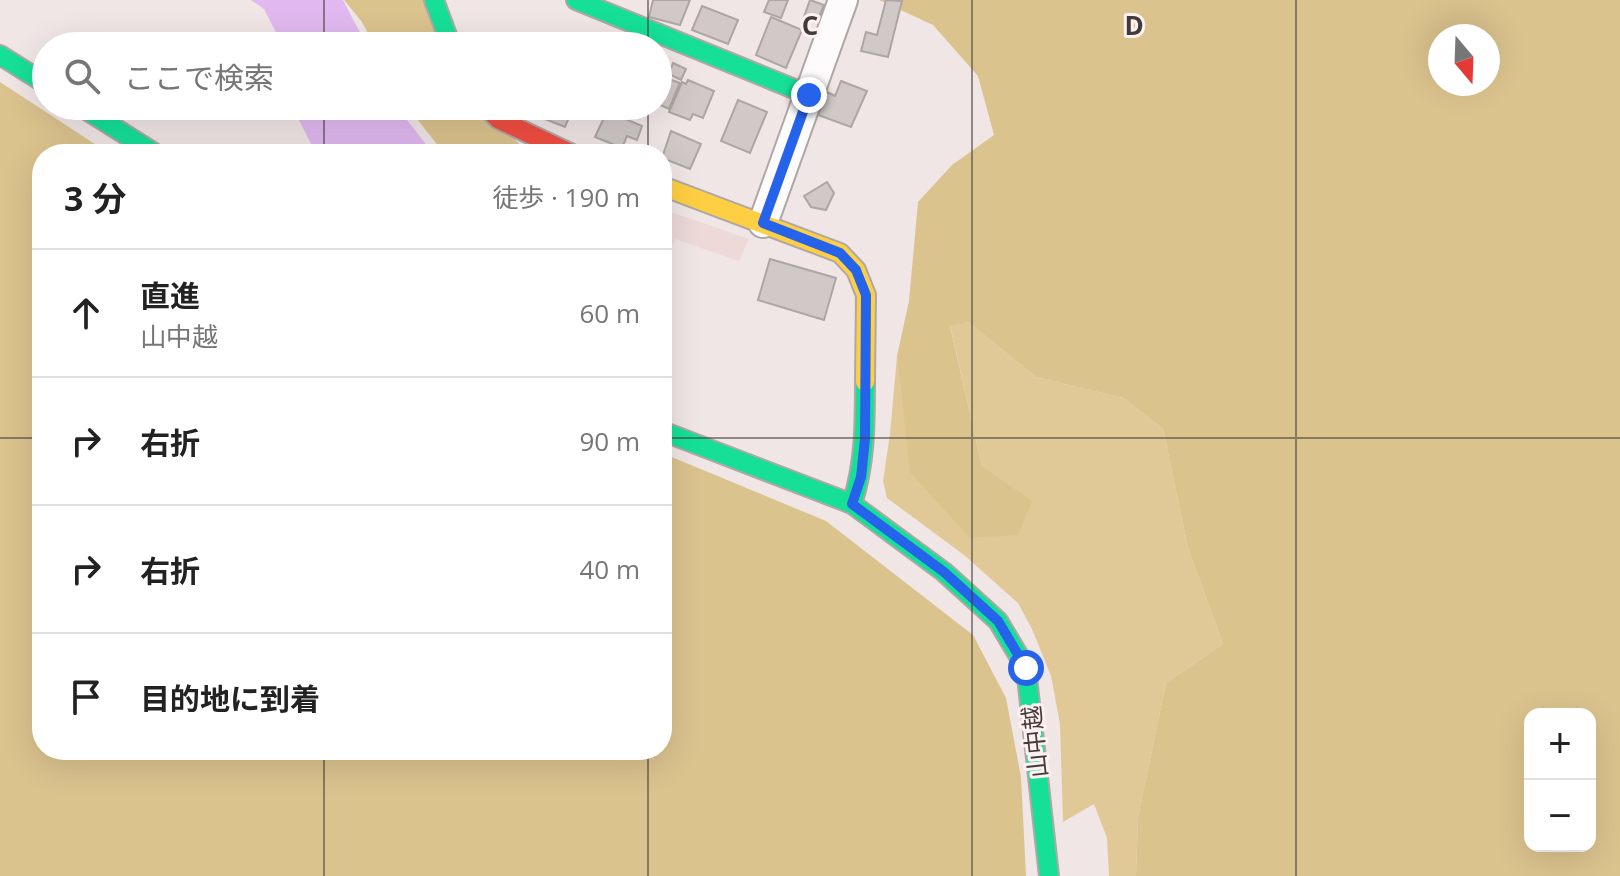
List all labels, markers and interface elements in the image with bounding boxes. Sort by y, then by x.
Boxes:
text: C [802,7,818,43]
text: D [1124,7,1144,43]
north arrow [1428,24,1500,96]
search box [32,32,672,120]
icon: search [60,54,104,98]
text: ここで検索 [124,57,274,98]
route end [791,77,827,113]
text: 3 分 [64,175,126,221]
text: 徒歩 · 190 m [492,179,640,215]
text: 直進 [140,275,200,316]
icon: ahead [64,291,108,335]
text: 60 m [579,295,640,331]
text: 山中越 [140,318,218,354]
icon: right [64,419,108,463]
text: 右折 [140,422,200,463]
text: 90 m [579,423,640,459]
icon: right [64,547,108,591]
text: 右折 [140,550,200,591]
text: 40 m [579,551,640,587]
route start [1008,650,1044,686]
icon: arrive [64,675,108,719]
text: 目的地に到着 [140,678,320,719]
street label: 山中越 [1014,704,1054,780]
map controls [1524,708,1596,852]
button: + [1524,708,1596,780]
button: − [1524,780,1596,852]

